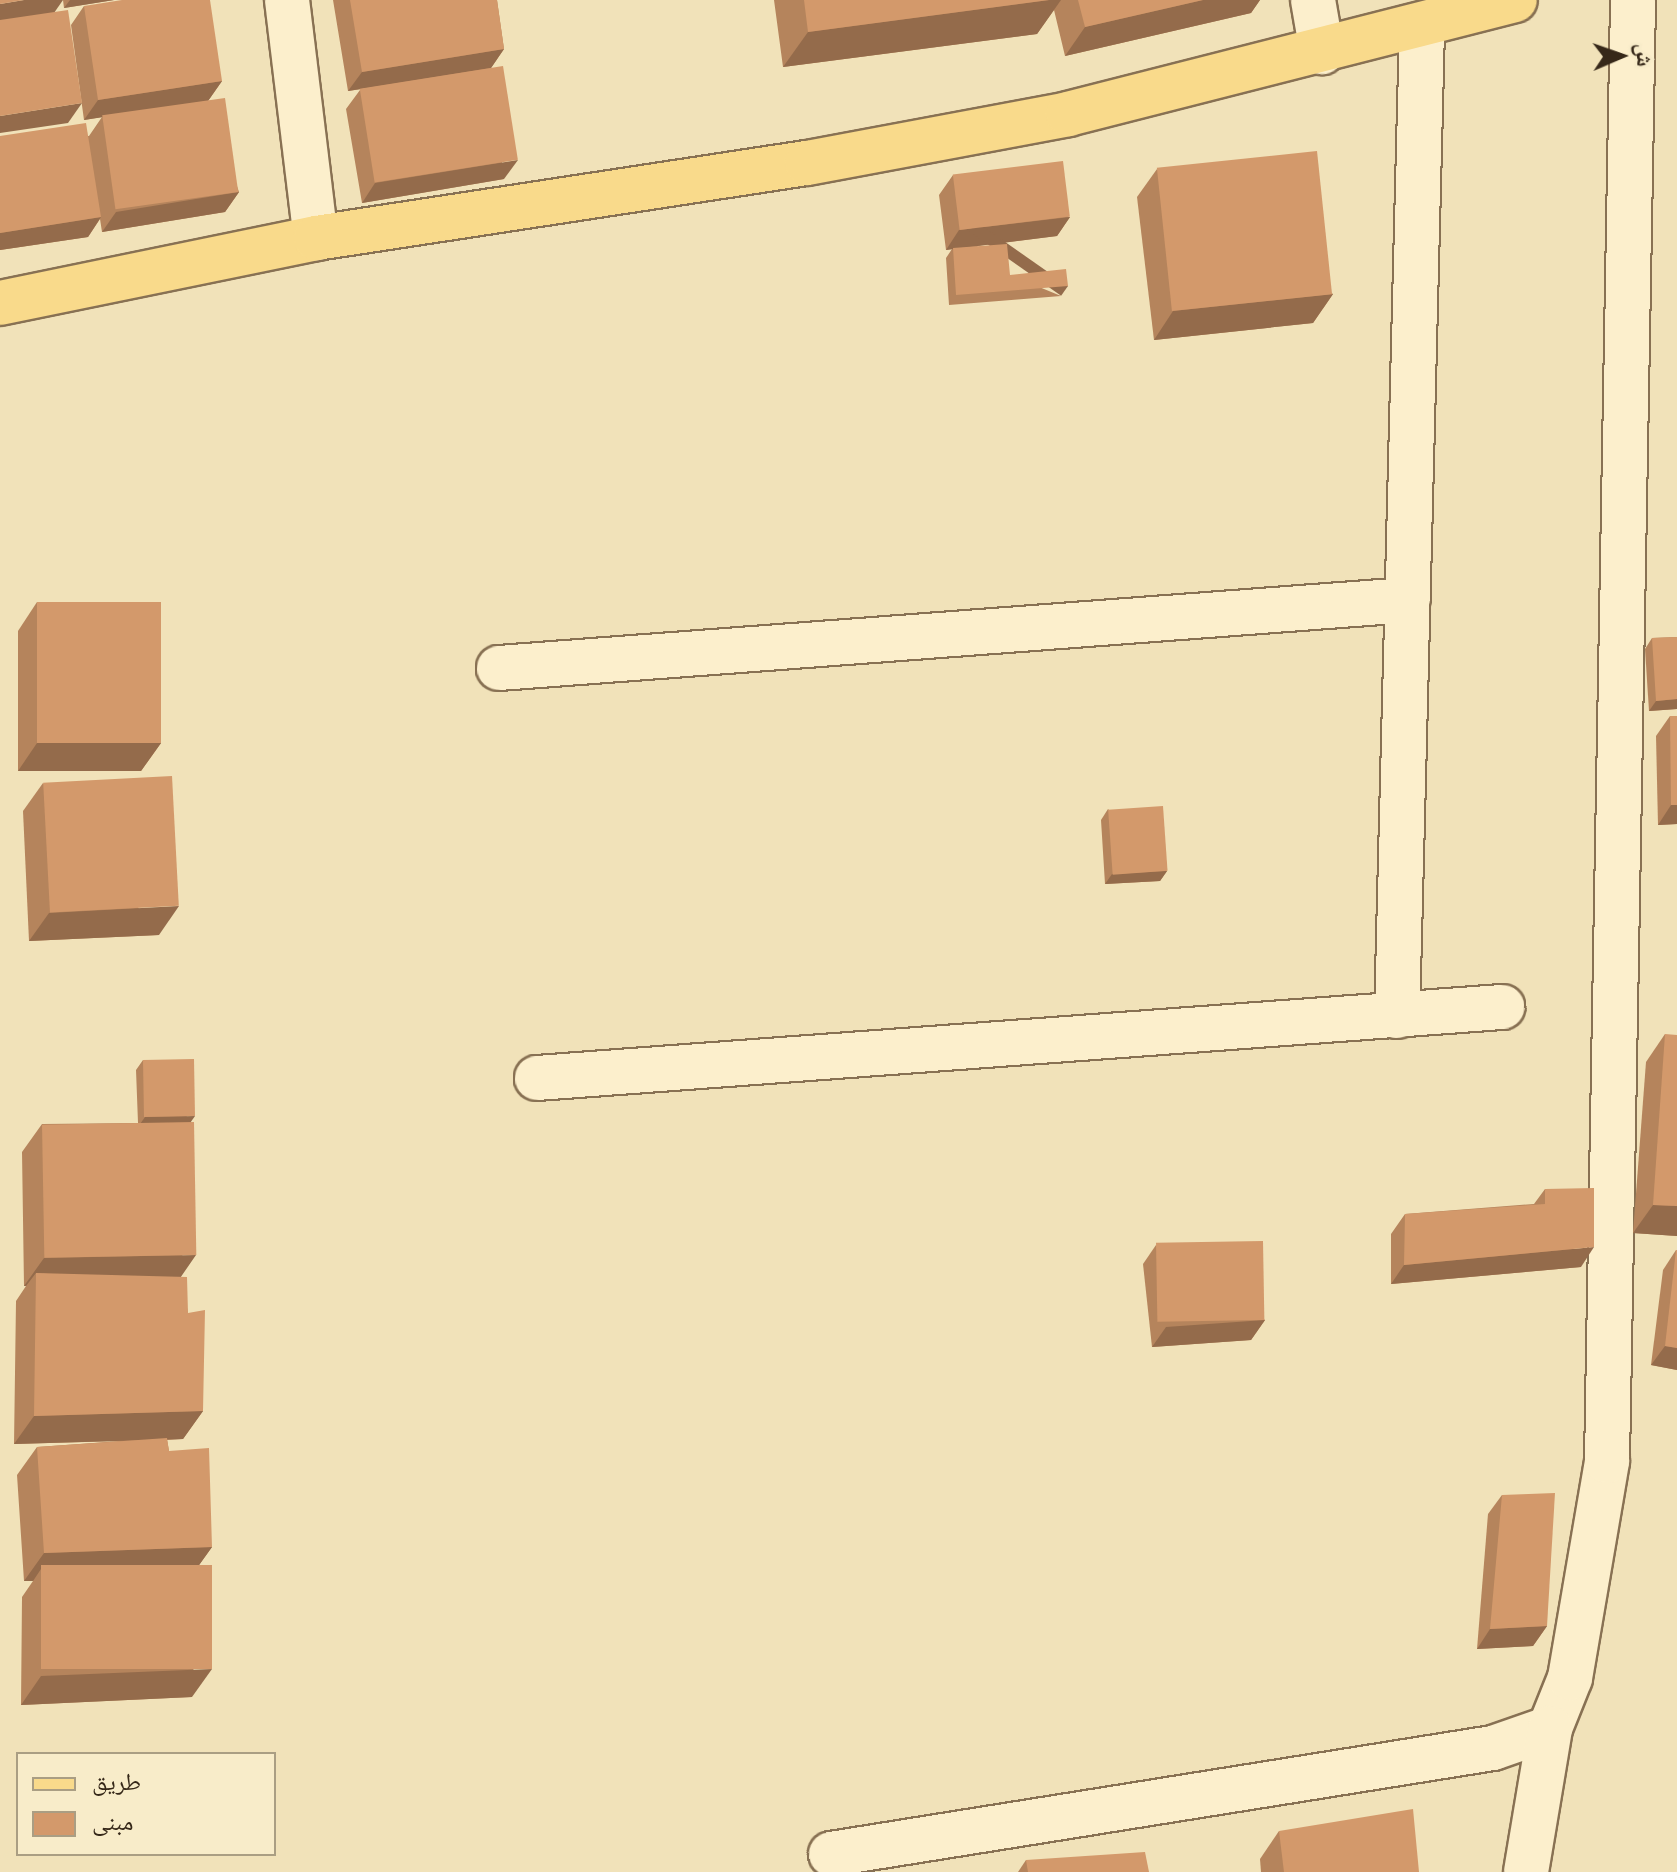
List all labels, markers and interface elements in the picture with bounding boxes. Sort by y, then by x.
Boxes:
north arrow [1581,16,1661,96]
text: ش [1631,43,1660,67]
legend [16,1752,276,1856]
text: طريق [92,1765,141,1797]
text: مبنى [92,1805,133,1837]

